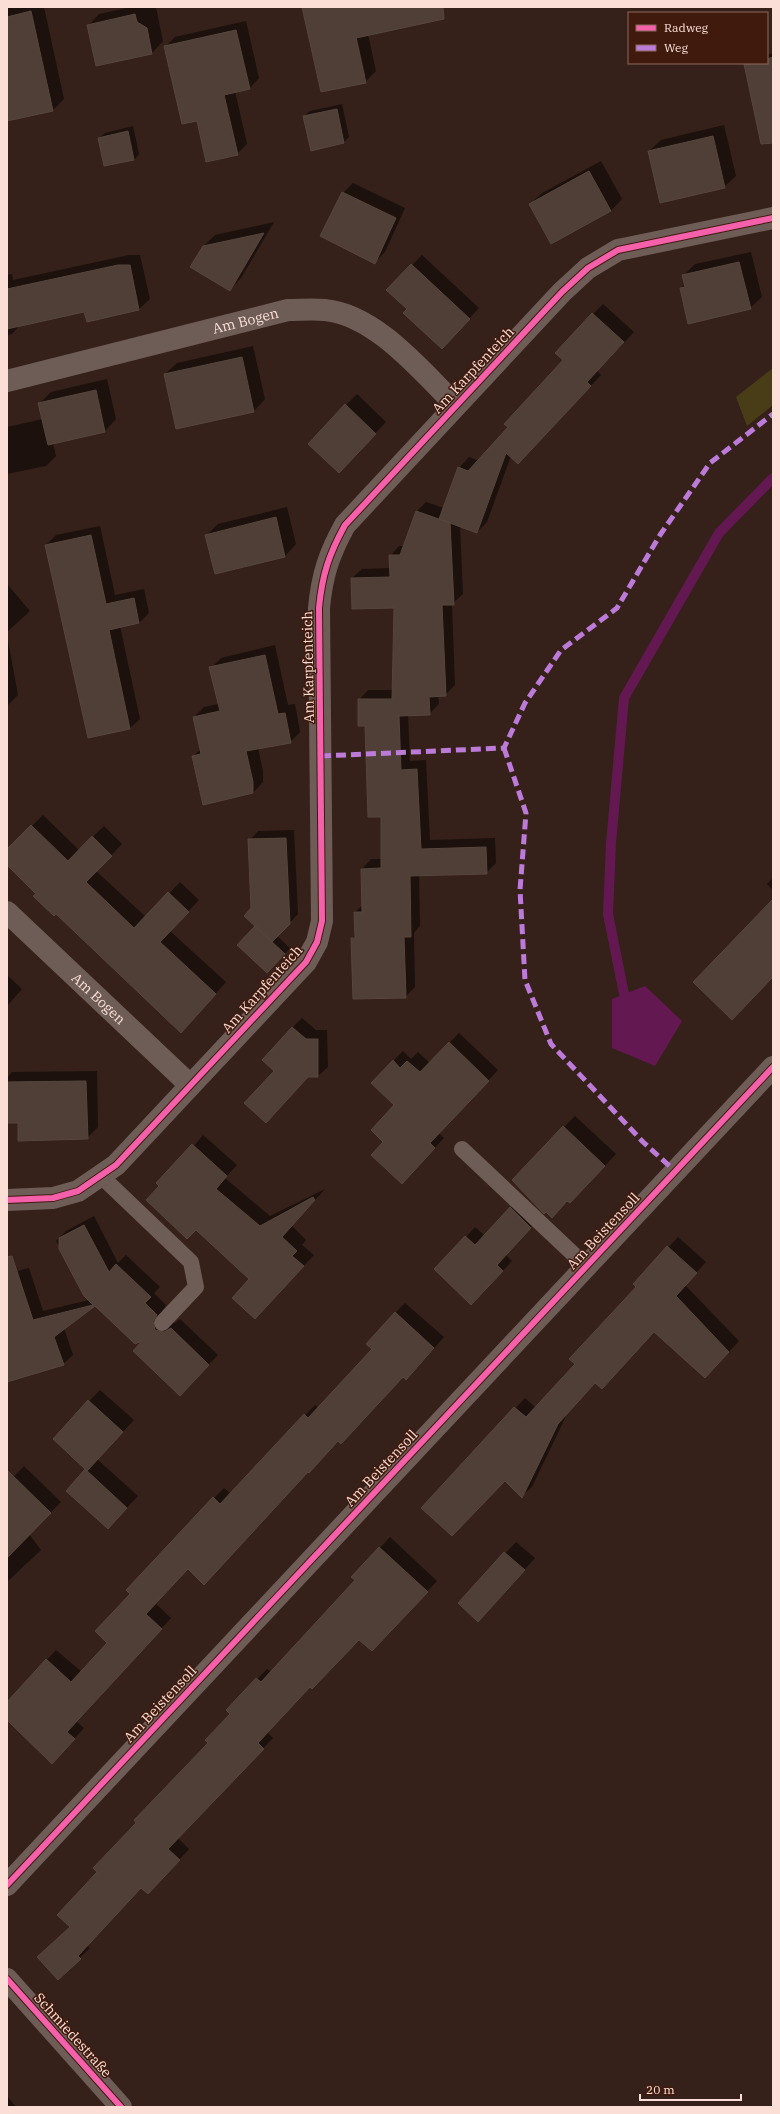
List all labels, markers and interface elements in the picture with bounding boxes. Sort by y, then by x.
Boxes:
legend [628,12,768,64]
text: Radweg [664,20,709,35]
text: Weg [664,40,689,55]
street label: Am Bogen [211,304,280,338]
street label: Am Karpfenteich [428,323,518,417]
street label: Am Karpfenteich [298,610,318,723]
street label: Am Karpfenteich [218,941,306,1037]
street label: Am Bogen [68,969,129,1028]
street label: Am Beistensoll [563,1189,643,1273]
street label: Am Beistensoll [341,1426,421,1510]
street label: Am Beistensoll [120,1662,200,1746]
street label: Schmiedestraße [30,1989,116,2081]
scale bar [640,2076,741,2102]
text: 20 m [646,2082,675,2097]

